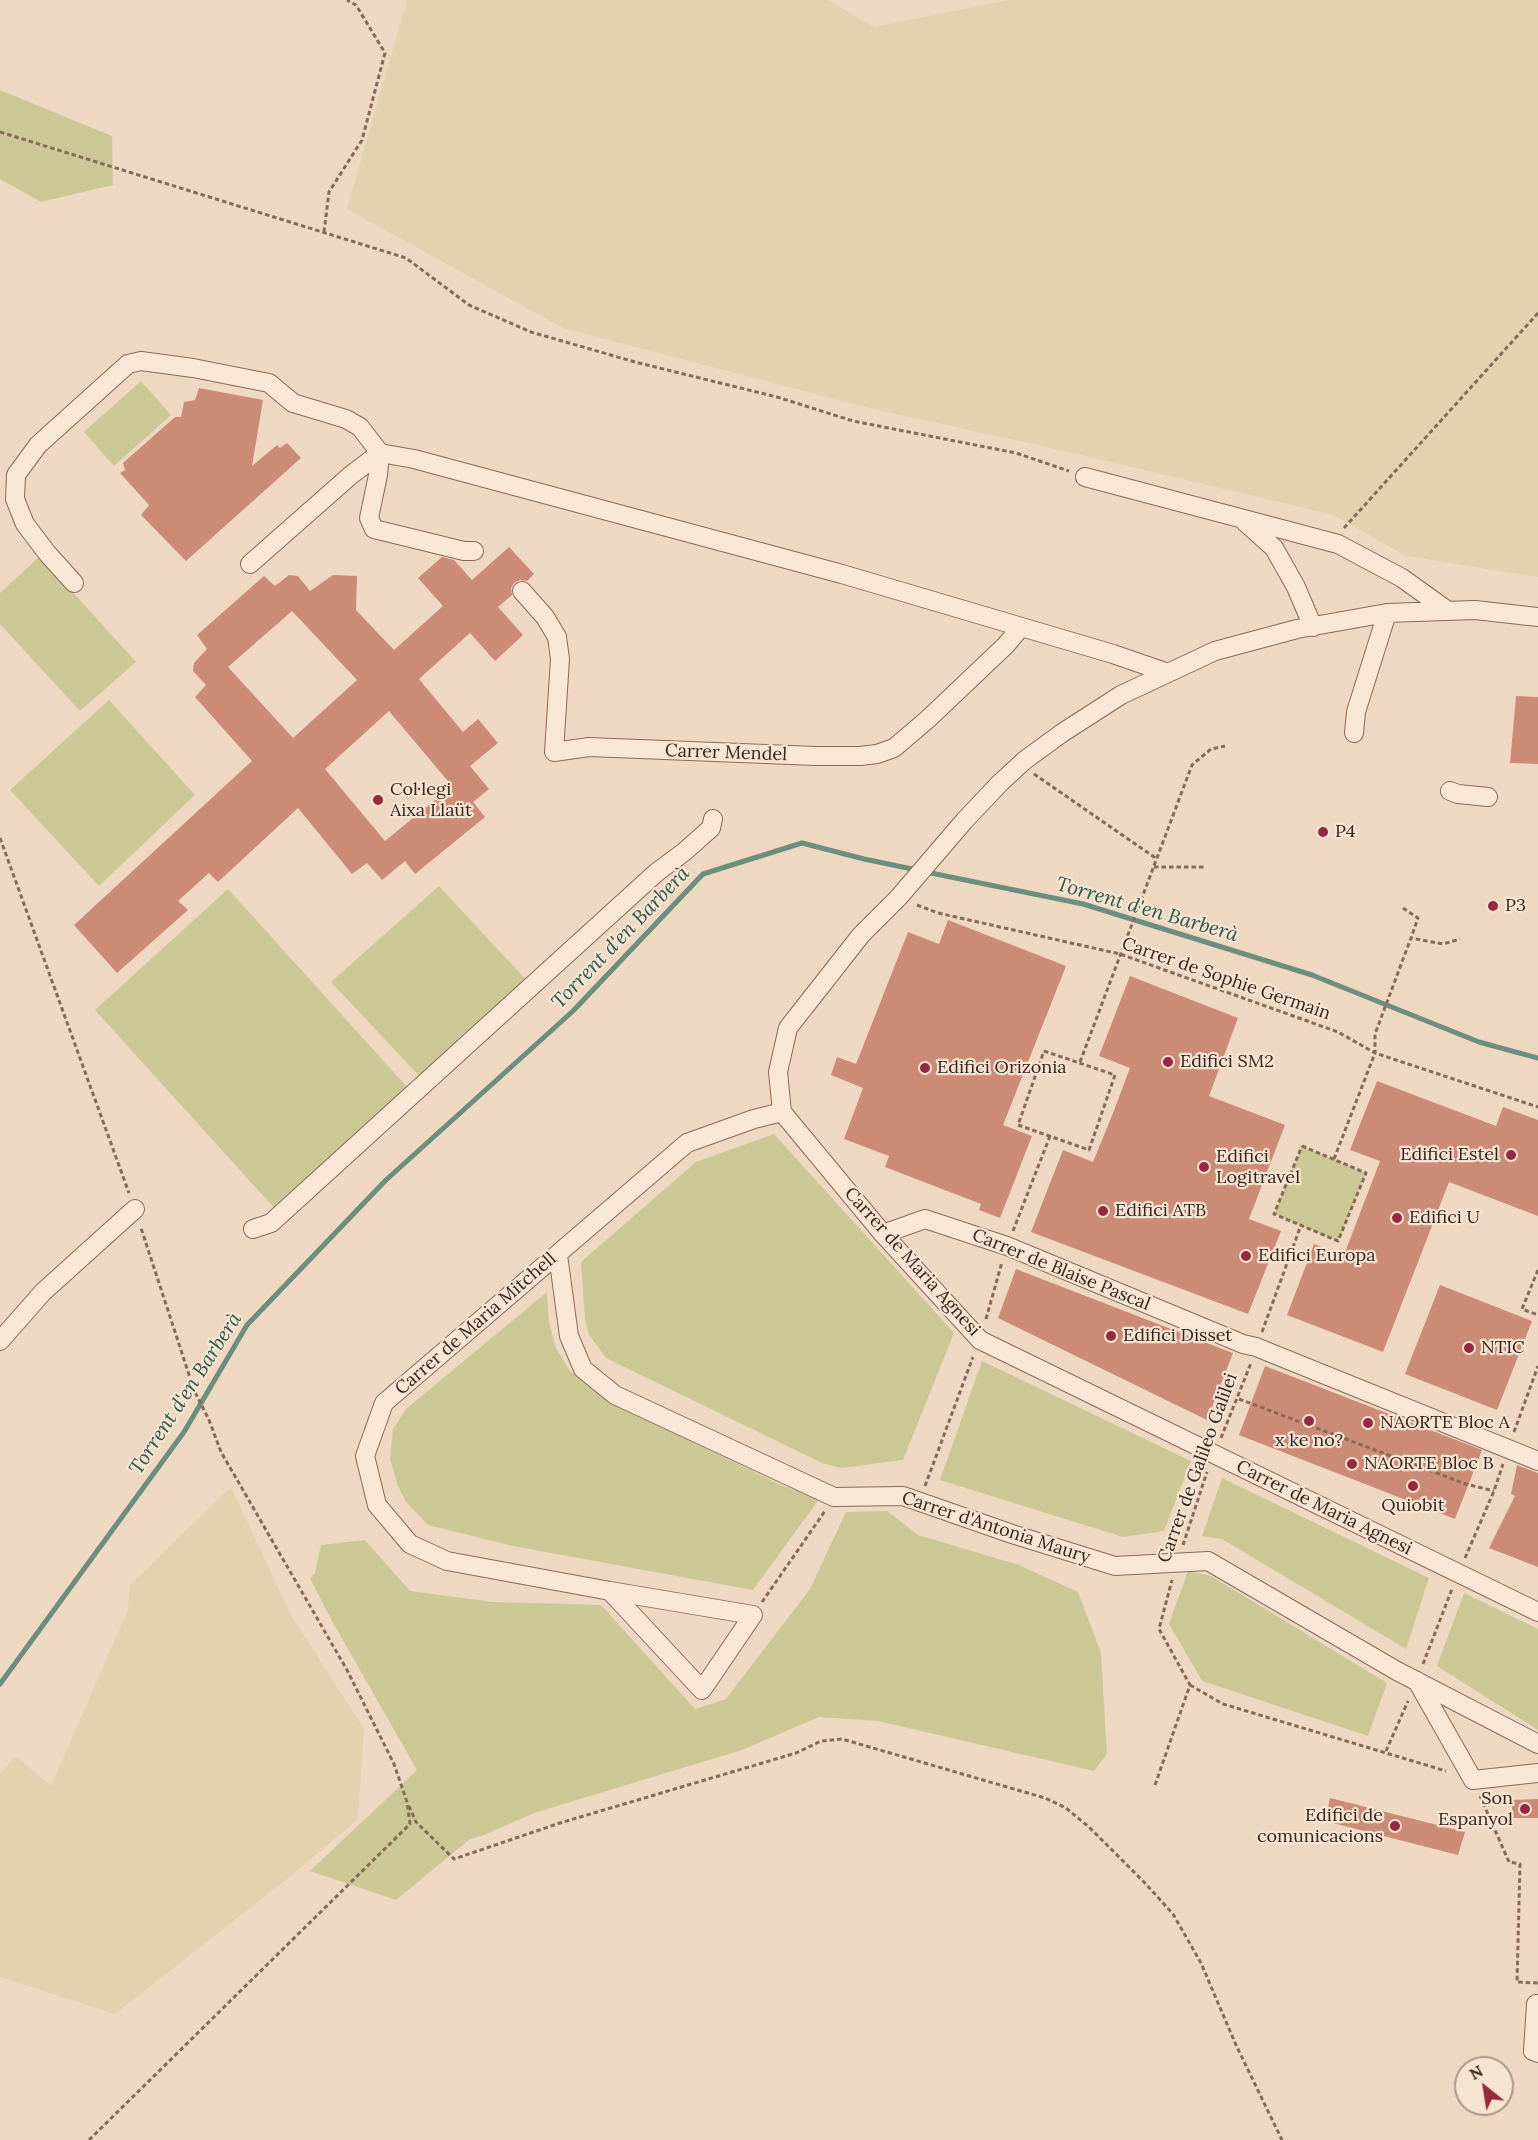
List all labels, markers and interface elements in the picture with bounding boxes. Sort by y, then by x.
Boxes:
street label: Carrer Mendel [665,740,787,766]
place label: Col·legi Aixa Llaüt [390,779,472,822]
marker: Col·legi Aixa Llaüt [371,793,385,807]
place label: P4 [1335,821,1355,843]
marker: P4 [1316,825,1330,839]
water label: Torrent d'en Barberà [547,862,695,1014]
water label: Torrent d'en Barberà [1053,873,1241,947]
place label: P3 [1505,895,1526,917]
marker: P3 [1486,899,1500,913]
street label: Carrer de Sophie Germain [1119,933,1333,1025]
place label: Edifici SM2 [1180,1051,1274,1073]
marker: Edifici SM2 [1161,1055,1175,1069]
place label: Edifici Orizonia [937,1057,1067,1079]
marker: Edifici Orizonia [918,1061,932,1075]
place label: Edifici Estel [1400,1144,1499,1166]
place label: Edifici Logitravel [1216,1146,1300,1188]
marker: Edifici Estel [1504,1148,1518,1162]
marker: Edifici Logitravel [1197,1160,1211,1174]
street label: Carrer de Maria Agnesi [839,1183,985,1341]
place label: Edifici ATB [1115,1200,1206,1222]
marker: Edifici ATB [1096,1204,1110,1218]
place label: Edifici U [1409,1207,1480,1229]
marker: Edifici U [1390,1211,1404,1225]
street label: Carrer de Blaise Pascal [969,1224,1153,1316]
place label: Edifici Europa [1258,1245,1376,1267]
street label: Carrer de Maria Mitchell [391,1248,561,1400]
marker: Edifici Europa [1239,1249,1253,1263]
water label: Torrent d'en Barberà [125,1309,247,1479]
place label: Edifici Disset [1123,1325,1232,1347]
marker: Edifici Disset [1104,1329,1118,1343]
place label: NTIC [1481,1337,1525,1359]
marker: NTIC [1462,1341,1476,1355]
street label: Carrer de Galileo Galilei [1154,1370,1242,1566]
place label: NAORTE Bloc A [1380,1412,1510,1434]
marker: x ke no? [1302,1414,1316,1428]
marker: NAORTE Bloc A [1361,1416,1375,1430]
place label: x ke no? [1275,1430,1343,1452]
place label: NAORTE Bloc B [1364,1453,1494,1475]
street label: Carrer de Maria Agnesi [1233,1456,1415,1560]
marker: NAORTE Bloc B [1345,1457,1359,1471]
marker: Quiobit [1406,1479,1420,1493]
street label: Carrer d'Antonia Maury [899,1487,1093,1569]
place label: Quiobit [1381,1495,1445,1517]
place label: Son Espanyol [1438,1788,1513,1830]
marker: Son Espanyol [1518,1802,1532,1816]
place label: Edifici de comunicacions [1257,1805,1383,1848]
marker: Edifici de comunicacions [1388,1819,1402,1833]
north arrow [1454,2056,1514,2116]
text: N [1466,2060,1486,2084]

